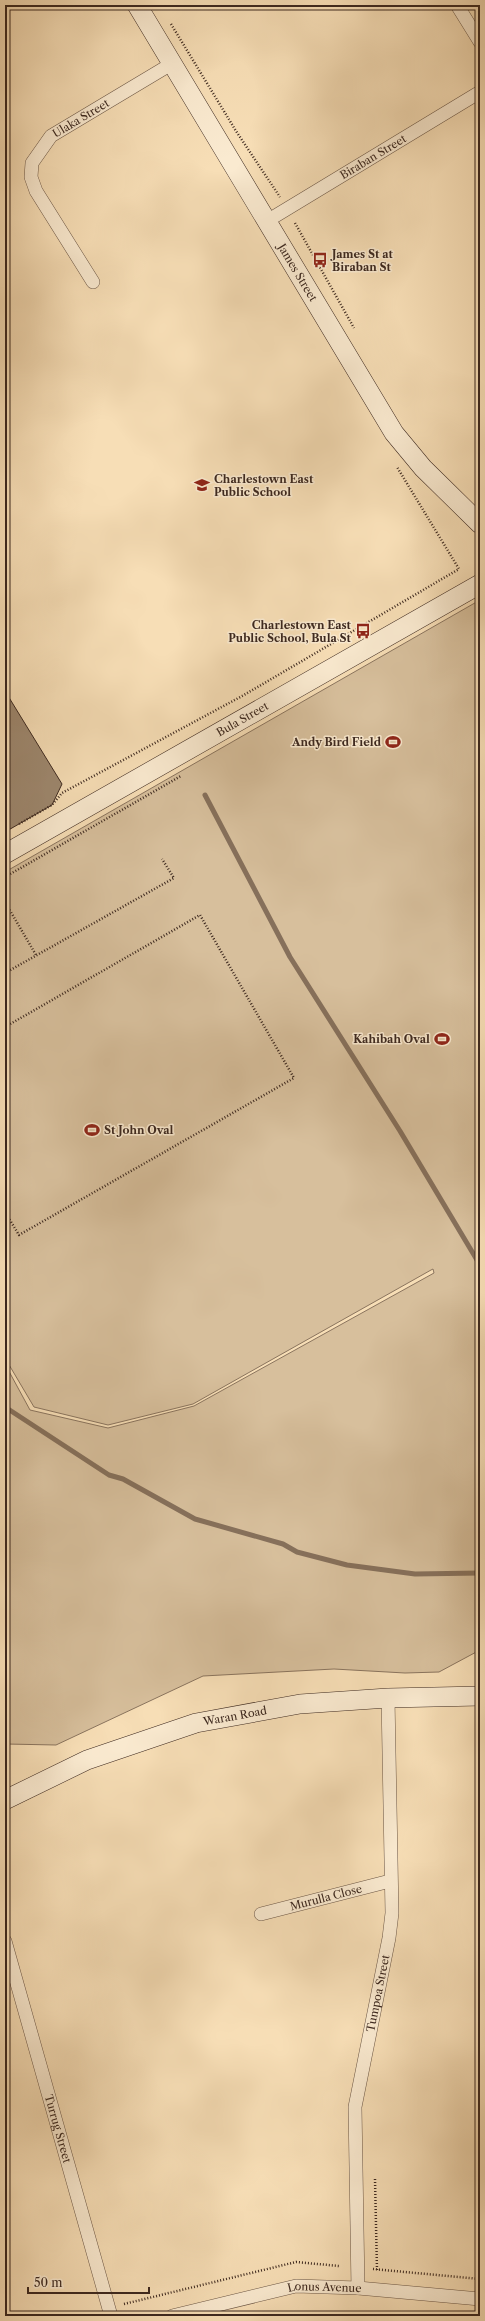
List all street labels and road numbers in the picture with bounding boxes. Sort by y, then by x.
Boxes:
street label: Ulaka Street [50,96,112,141]
street label: Biraban Street [337,131,409,182]
street label: James Street [274,239,320,304]
street label: Bula Street [214,699,271,739]
street label: Waran Road [201,1703,268,1729]
street label: Murulla Close [288,1881,363,1913]
street label: Tumpoa Street [363,1953,392,2033]
street label: Turrug Street [42,2093,74,2165]
street label: Lonus Avenue [286,2279,362,2295]

